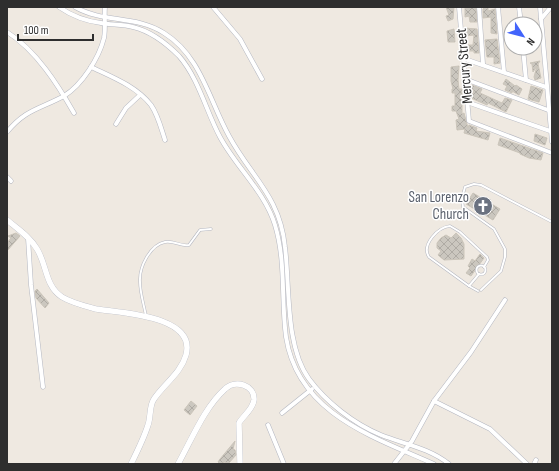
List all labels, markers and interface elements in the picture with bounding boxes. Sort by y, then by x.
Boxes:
scale bar [18,16,93,42]
north arrow [503,16,543,56]
text: 100 m [24,23,49,38]
street label: Mercury Street [452,27,477,104]
text: N [524,35,538,48]
place label: San Lorenzo Church [408,188,469,224]
church icon: San Lorenzo Church [472,195,494,217]

